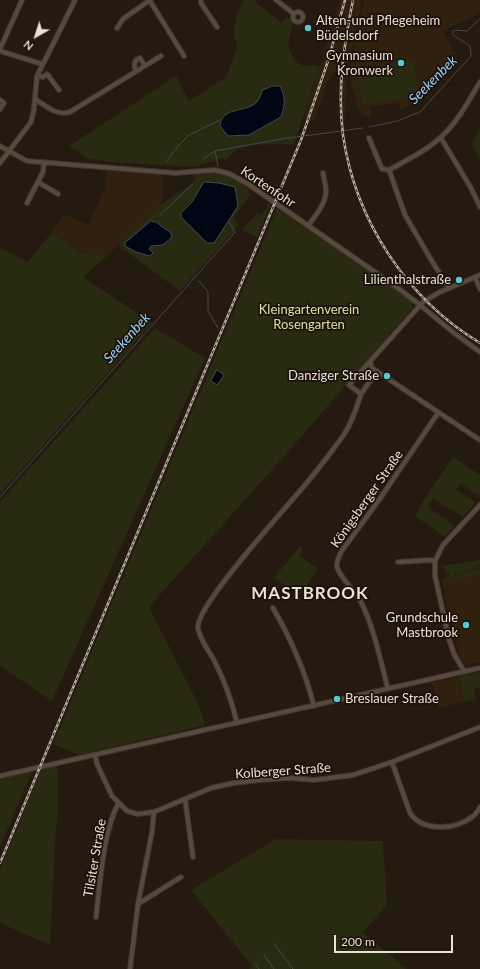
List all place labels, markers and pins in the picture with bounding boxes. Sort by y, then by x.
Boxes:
place label: Alten-und Pflegeheim Büdelsdorf [316,13,440,44]
marker: Alten-und Pflegeheim Büdelsdorf [303,23,313,33]
place label: Gymnasium Kronwerk [326,48,393,79]
marker: Gymnasium Kronwerk [396,58,406,68]
place label: Lilienthalstraße [364,272,451,288]
marker: Lilienthalstraße [454,275,464,285]
place label: Danziger Straße [288,368,379,384]
marker: Danziger Straße [382,371,392,381]
place label: Grundschule Mastbrook [386,610,458,641]
marker: Grundschule Mastbrook [461,620,471,630]
place label: Breslauer Straße [345,691,439,707]
marker: Breslauer Straße [332,694,342,704]

